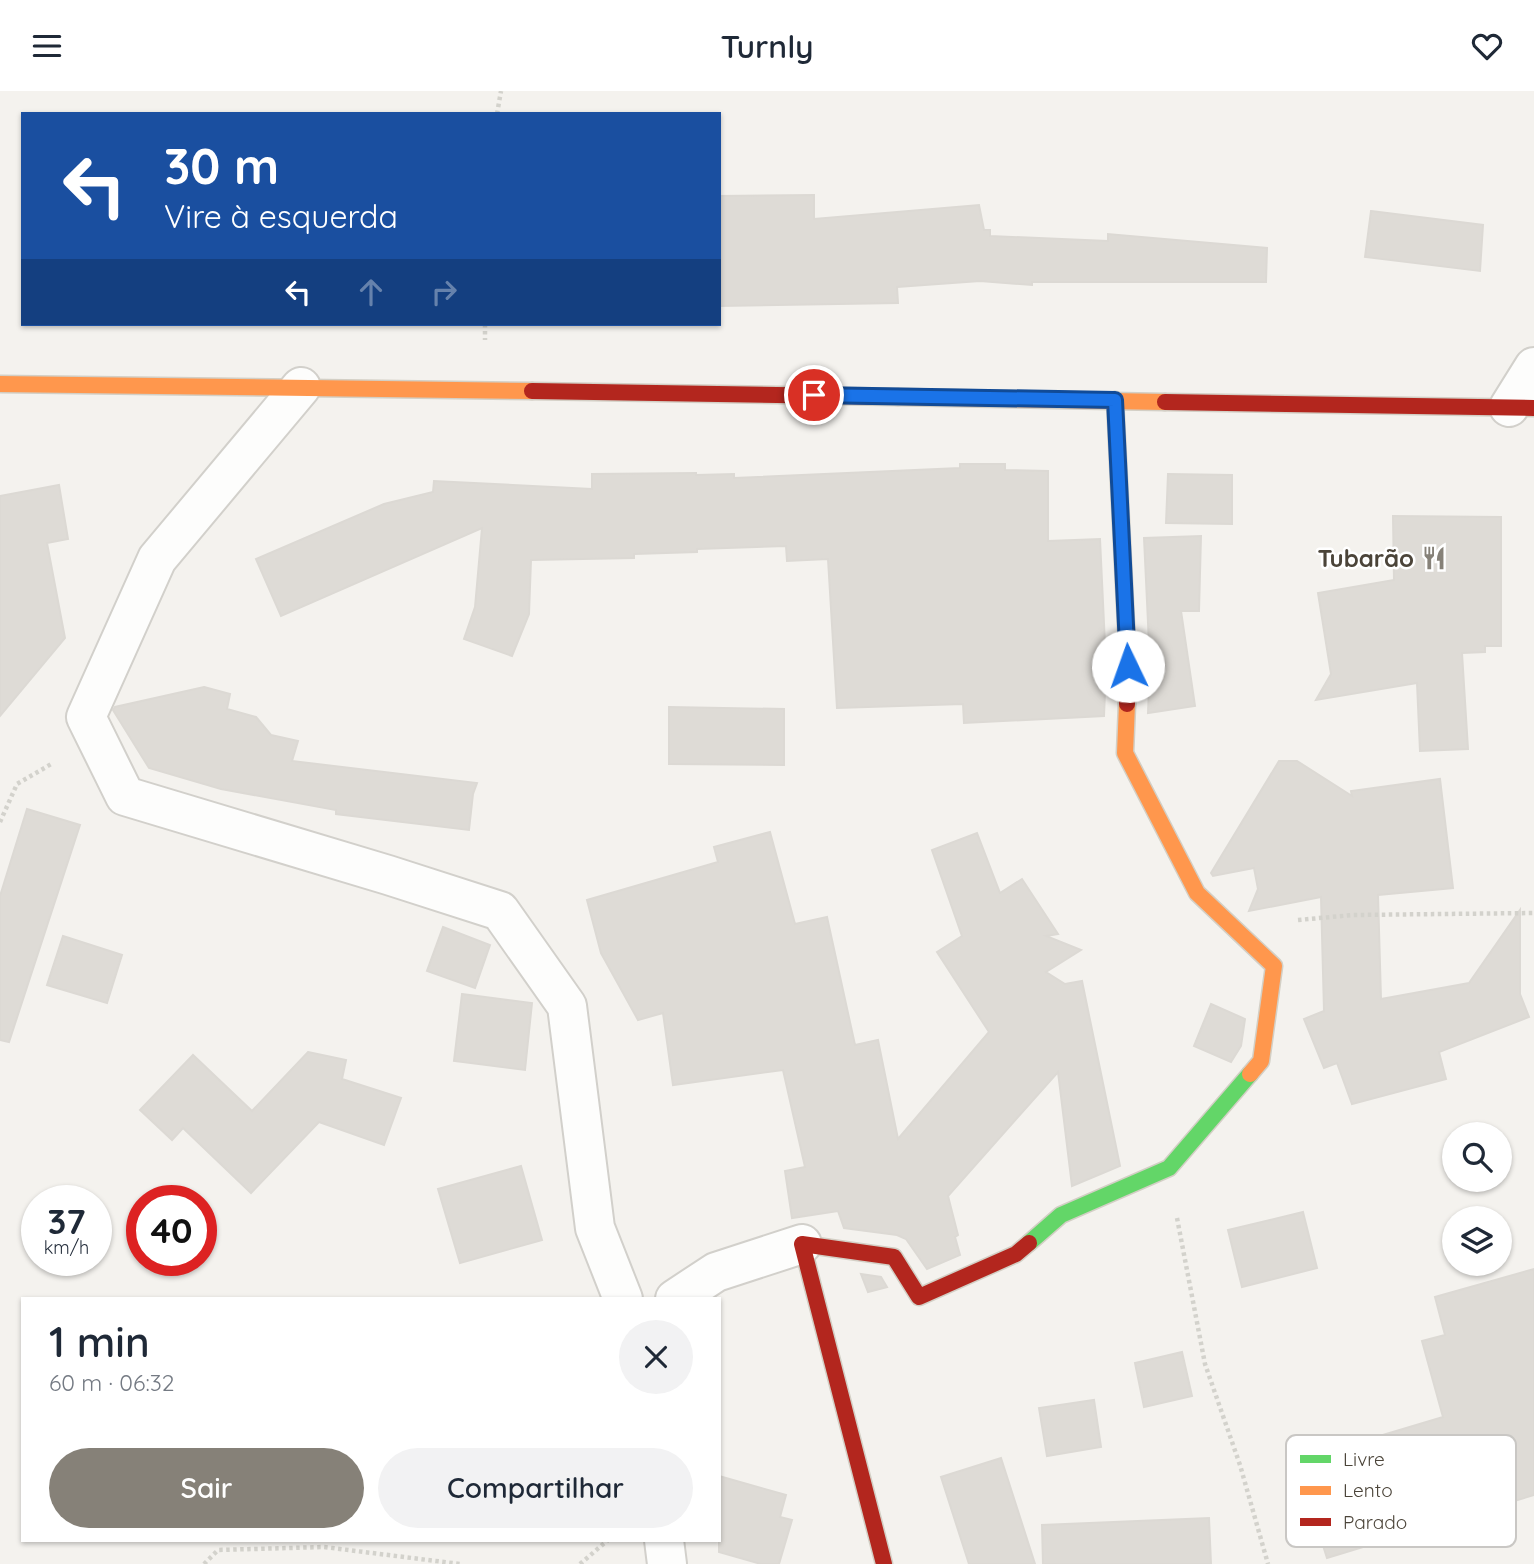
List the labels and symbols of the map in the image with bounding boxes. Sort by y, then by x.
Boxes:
pin [784,365,844,425]
place label: Tubarão [1317,543,1414,573]
restaurant icon: Tubarão [1420,544,1448,572]
position arrow [1091,629,1165,703]
speed limit sign: 40 [126,1185,217,1276]
legend [1286,1435,1516,1547]
text: Livre [1343,1447,1385,1471]
text: Lento [1343,1478,1393,1502]
text: Parado [1343,1510,1407,1534]

